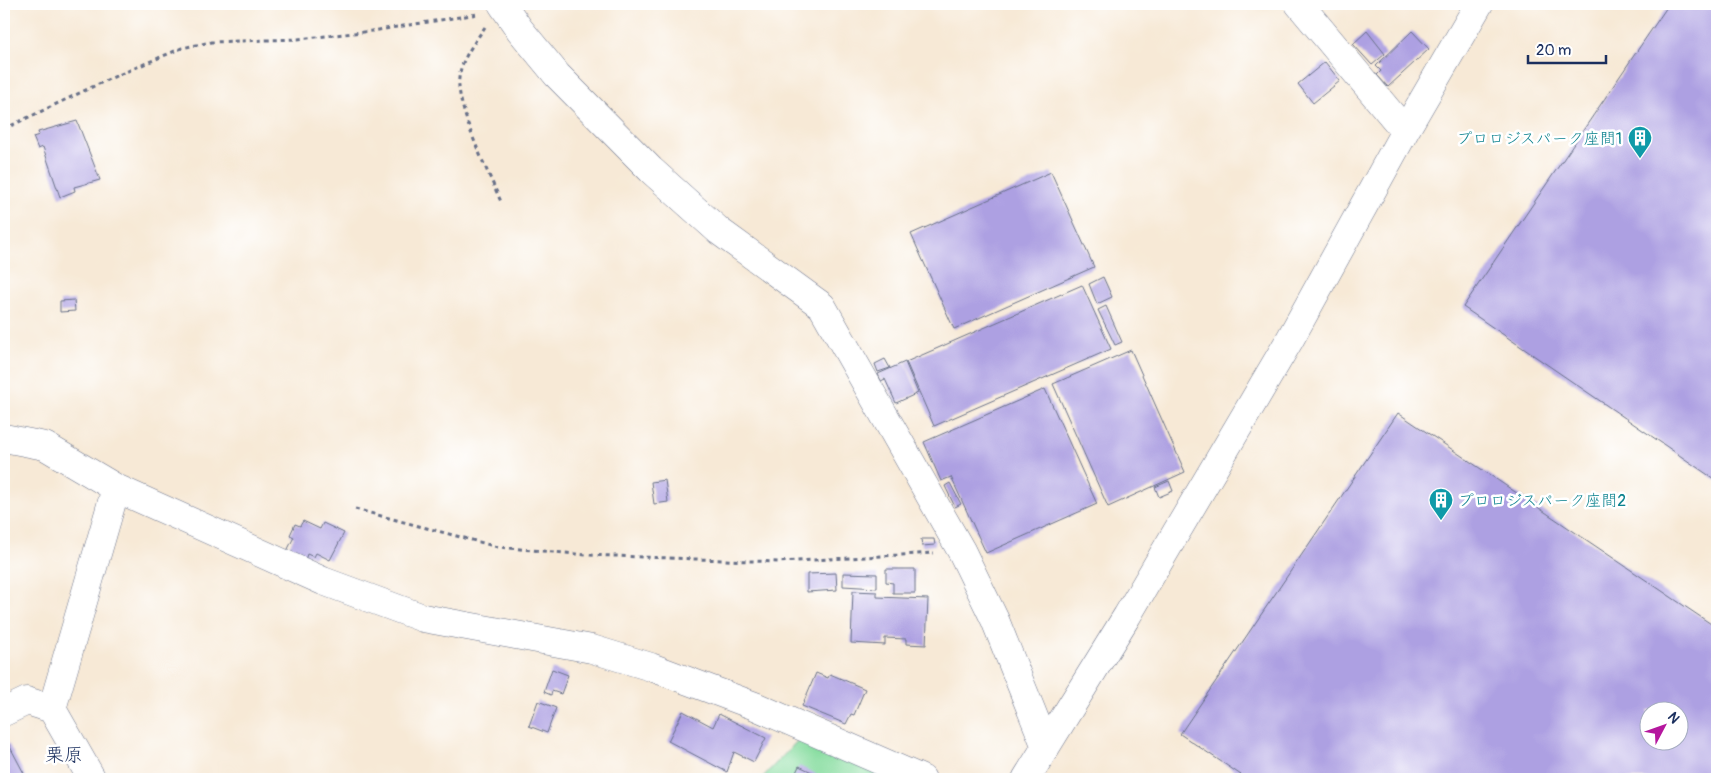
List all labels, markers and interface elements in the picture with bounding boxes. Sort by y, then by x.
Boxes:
scale bar [1528,32,1606,64]
text: 20 m [1536,41,1571,60]
building icon: プロロジスパーク座間1 [1627,125,1653,159]
place label: プロロジスパーク座間1 [1456,129,1622,149]
building icon: プロロジスパーク座間2 [1428,487,1454,521]
place label: プロロジスパーク座間2 [1458,491,1626,511]
north arrow [1638,700,1688,750]
text: N [1664,709,1683,727]
district label: 栗原 [45,743,83,767]

